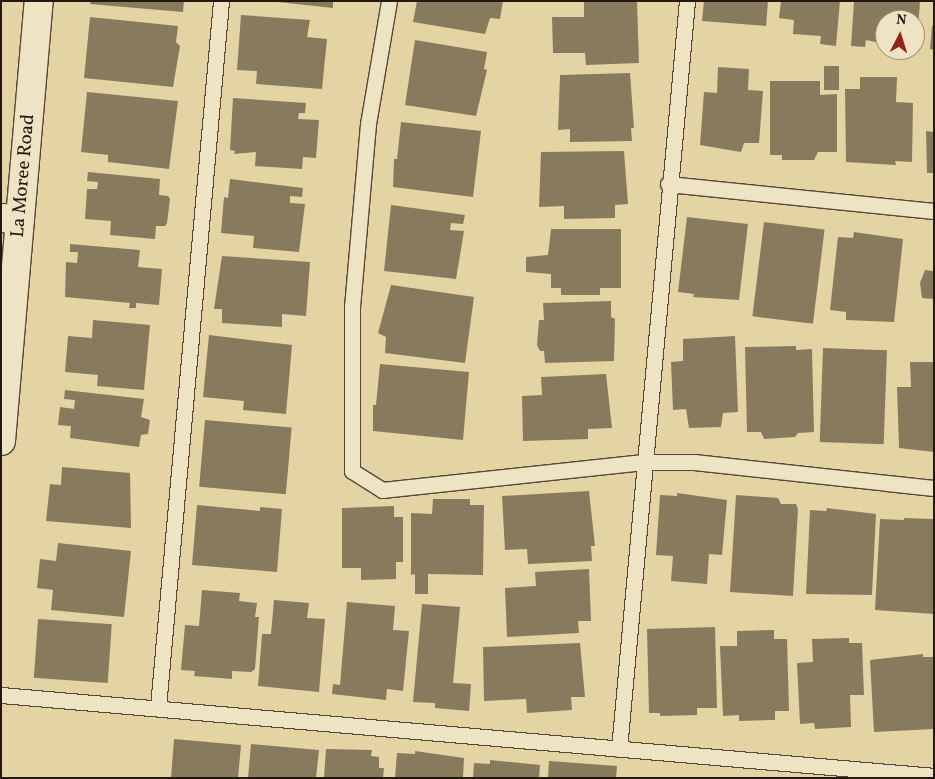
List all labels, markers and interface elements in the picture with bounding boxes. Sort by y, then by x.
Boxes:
north arrow [875,10,925,60]
text: N [895,11,907,30]
street label: La Moree Road [7,113,41,239]

